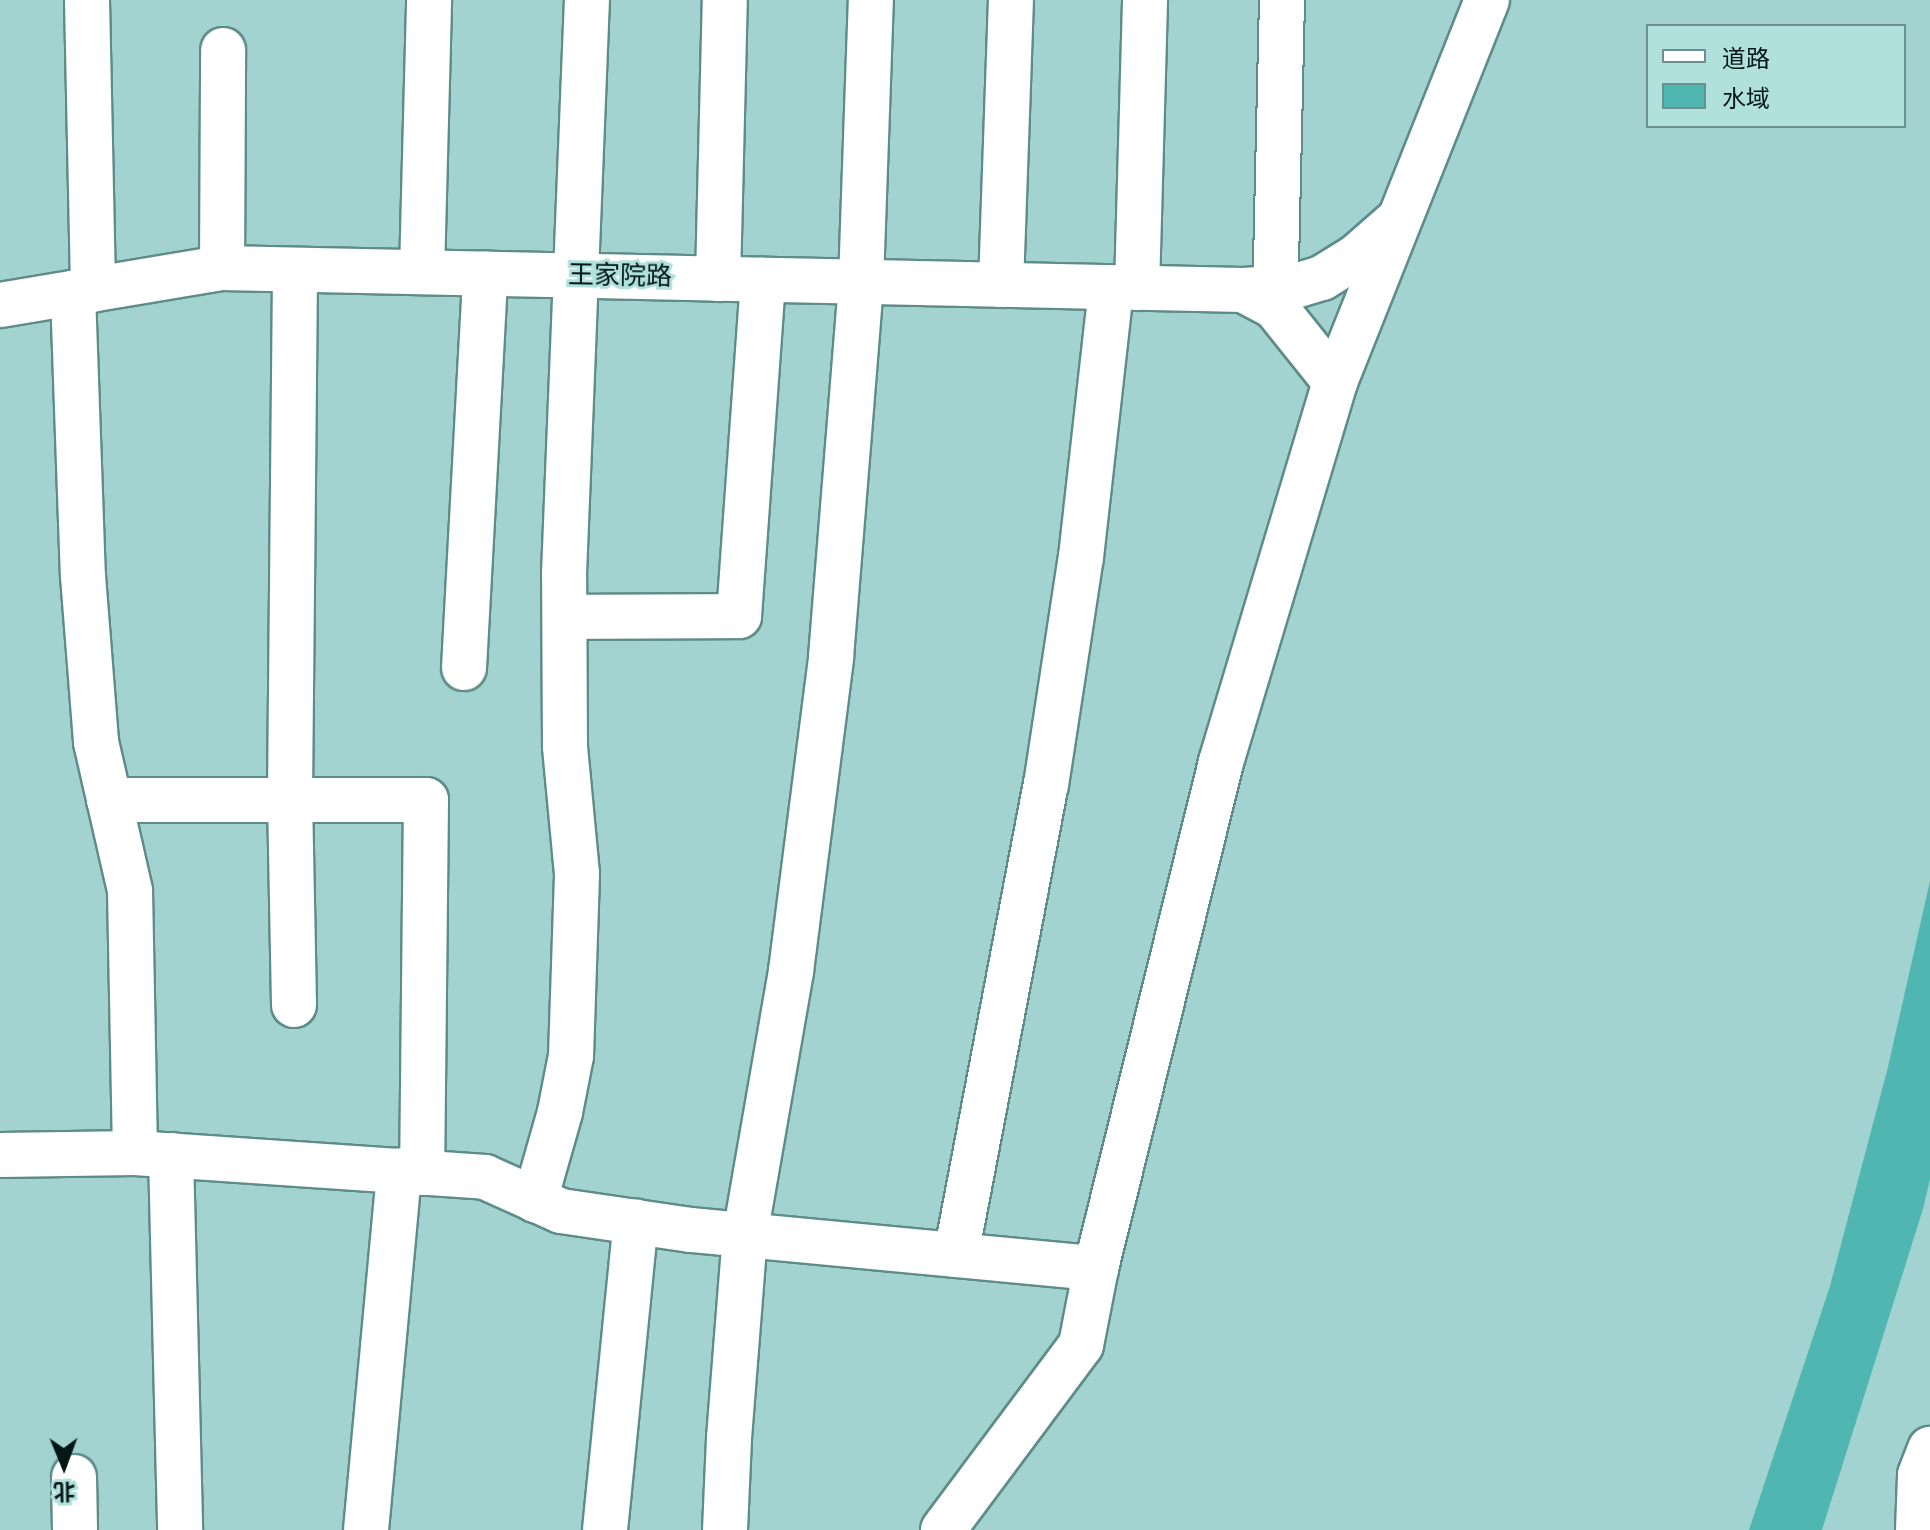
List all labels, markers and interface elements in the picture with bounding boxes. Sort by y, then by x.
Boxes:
legend [1646,24,1906,128]
text: 道路 [1722,45,1770,74]
text: 水域 [1722,85,1770,114]
street label: 王家院路 [568,260,672,294]
north arrow [24,1426,104,1506]
text: 北 [53,1477,76,1504]

